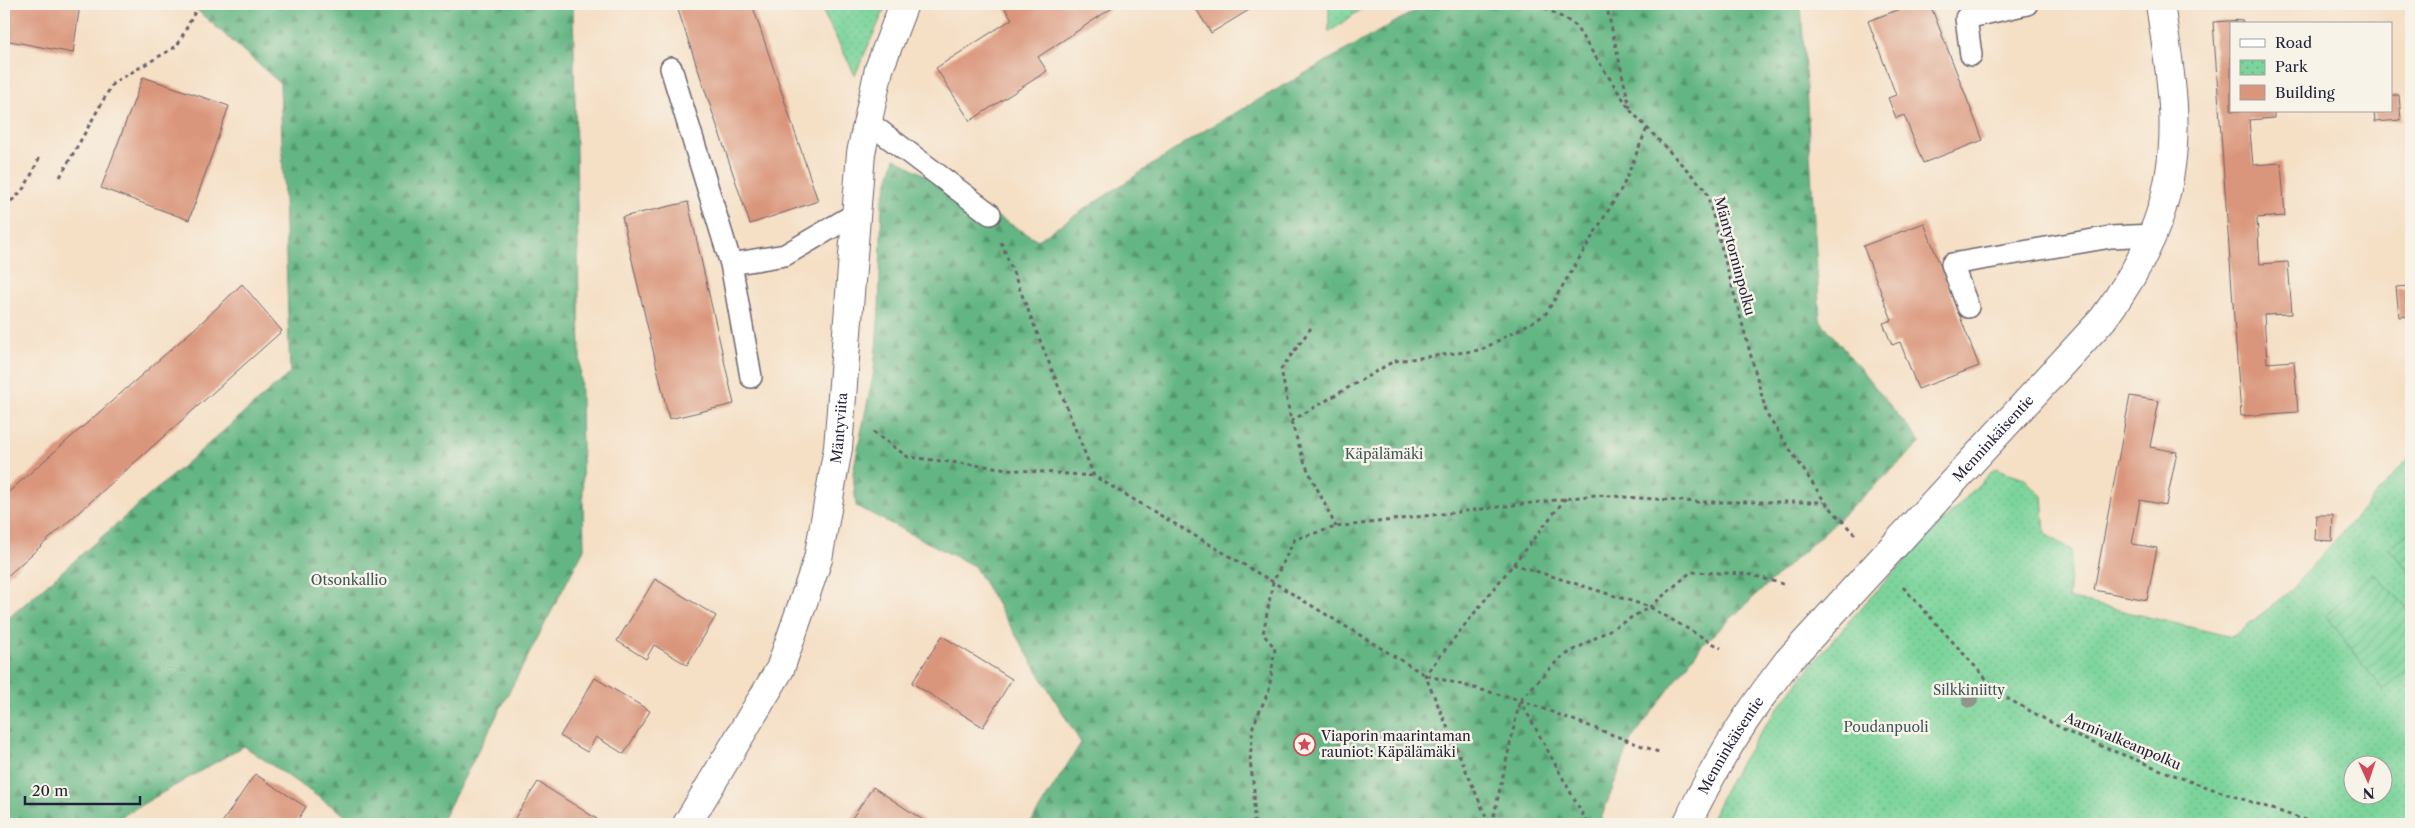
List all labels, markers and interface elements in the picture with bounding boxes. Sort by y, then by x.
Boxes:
legend [2230,22,2392,112]
text: Road [2275,33,2312,52]
text: Park [2275,57,2309,76]
text: Building [2275,83,2335,102]
street label: Mäntytorninpolku [1710,195,1760,318]
street label: Mäntyviita [826,391,851,465]
street label: Menninkäisentie [1949,391,2038,485]
park label: Käpälämäki [1345,445,1423,463]
park label: Otsonkallio [311,571,387,589]
park label: Silkkiniitty [1933,681,2005,699]
street label: Menninkäisentie [1694,693,1768,797]
street label: Aarnivalkeanpolku [2061,708,2184,774]
park label: Poudanpuoli [1843,718,1929,736]
place label: Viaporin maarintaman rauniot: Käpälämäki [1320,727,1471,761]
place icon: Viaporin maarintaman rauniot: Käpälämäki [1293,732,1317,756]
north arrow [2342,756,2392,806]
scale bar [25,773,140,805]
text: 20 m [32,781,68,800]
text: N [2362,784,2375,802]

